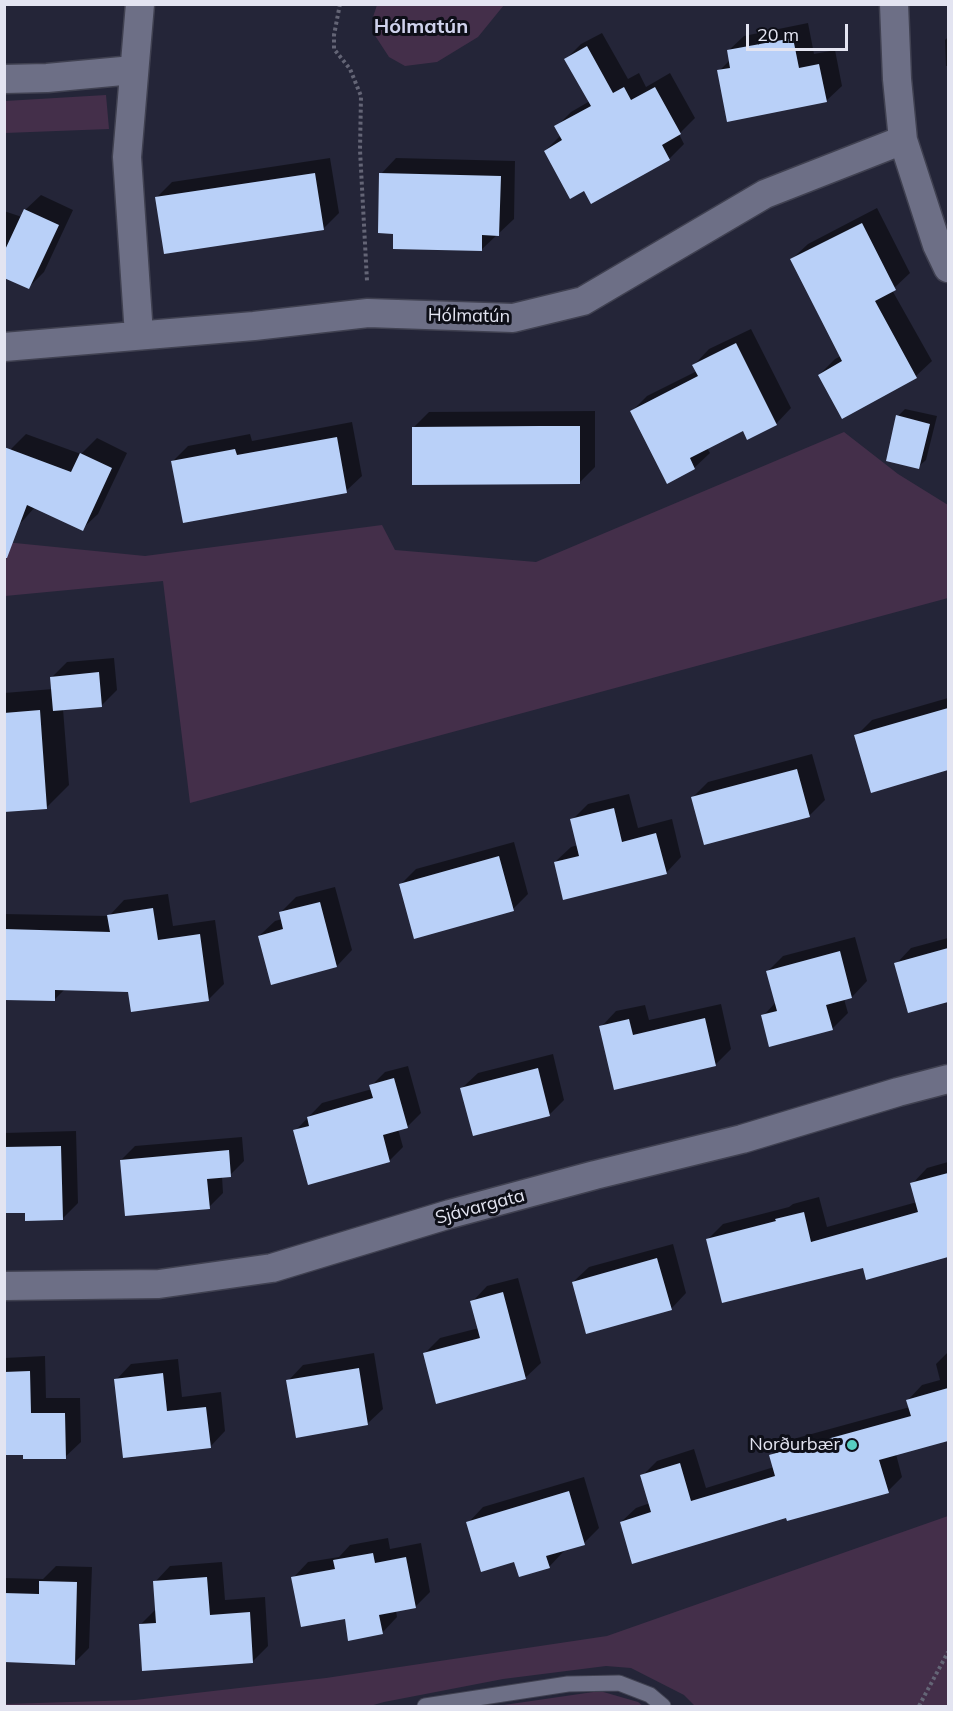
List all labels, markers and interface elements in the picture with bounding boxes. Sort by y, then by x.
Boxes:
scale bar [749,12,851,50]
district label: Hólmatún [374,15,468,39]
text: 20 m [757,23,799,46]
street label: Hólmatún [428,304,510,328]
street label: Sjávargata [433,1185,527,1229]
place label: Norðurbær [749,1434,840,1456]
marker: Norðurbær [845,1438,859,1452]

